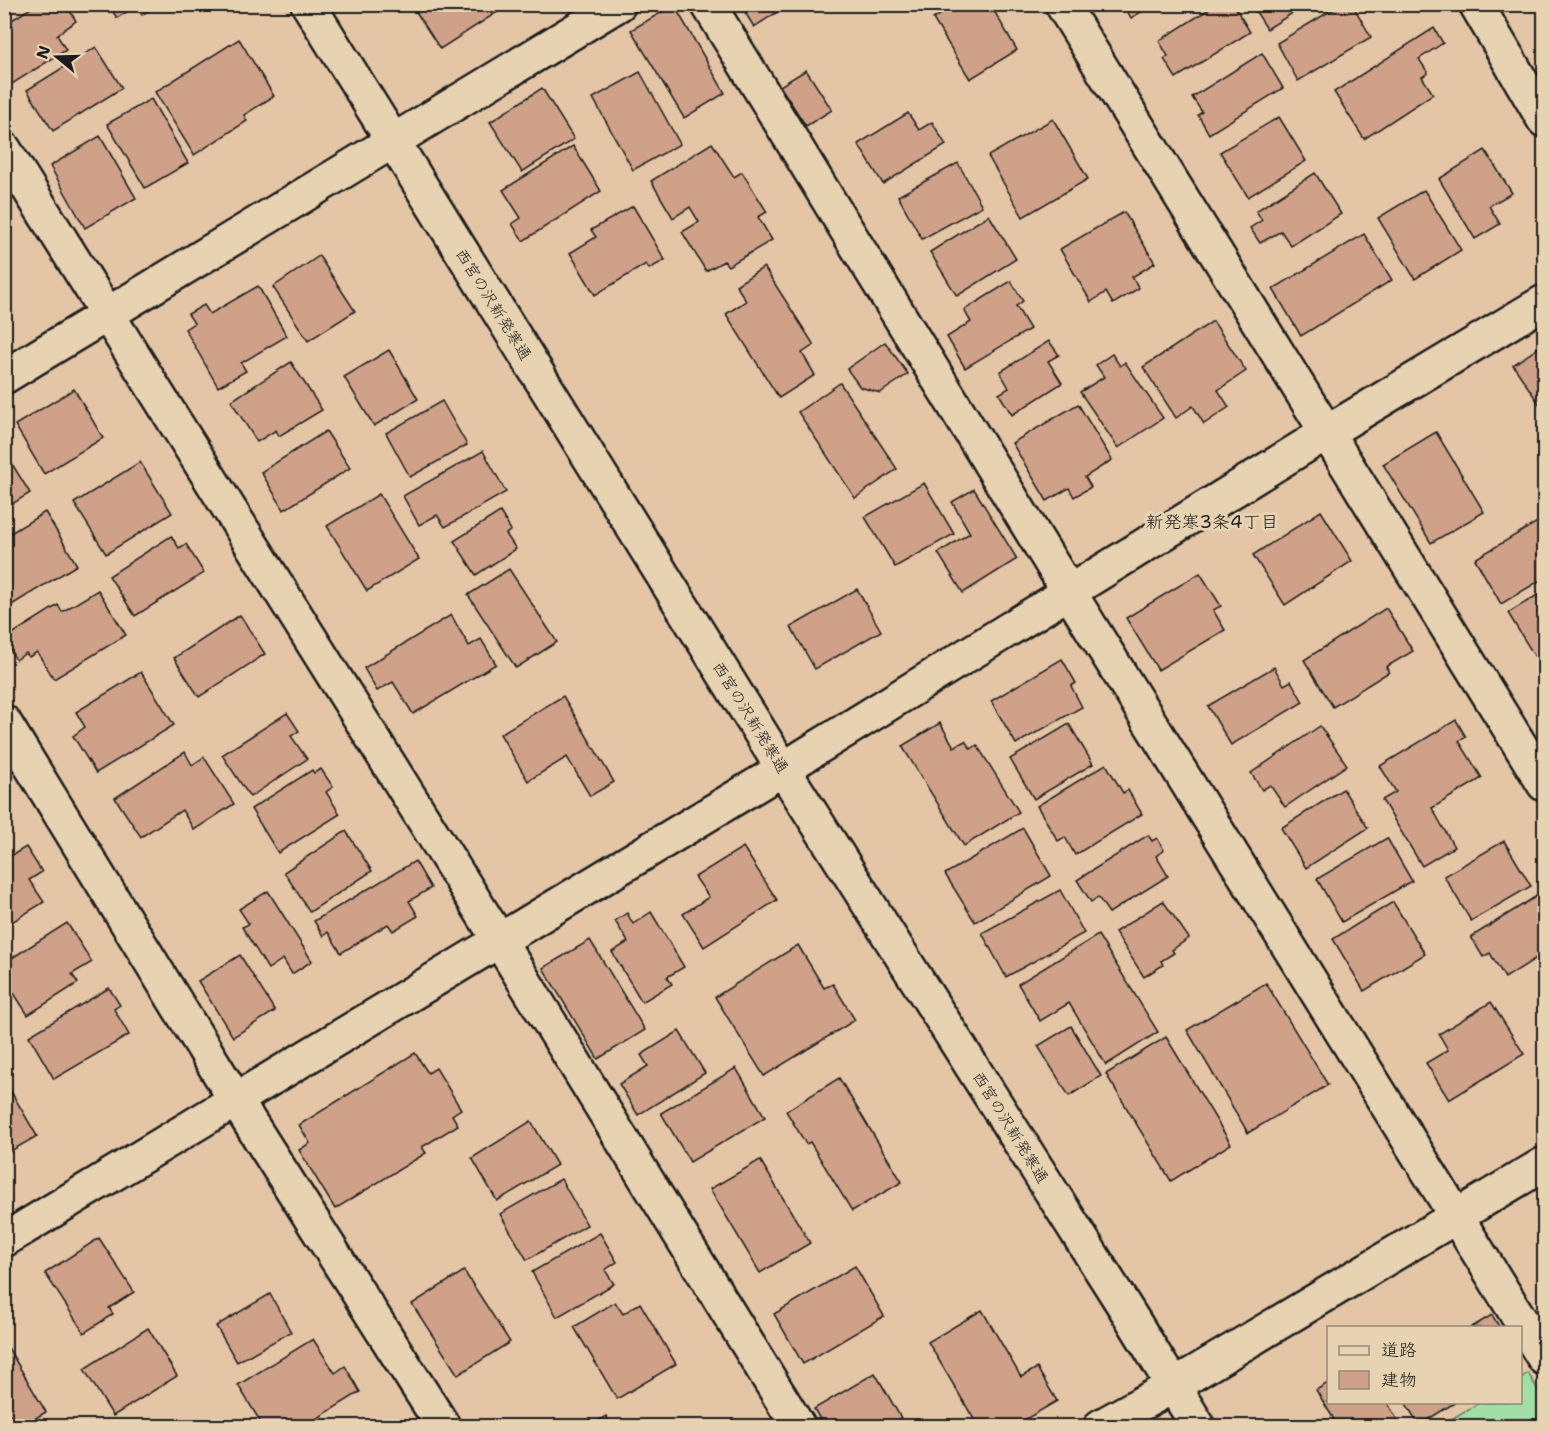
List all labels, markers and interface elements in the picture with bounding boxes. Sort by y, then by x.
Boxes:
north arrow [27,27,87,87]
text: N [31,43,55,62]
street label: 西宮の沢新発寒通 [451,244,536,364]
district label: 新発寒3条4丁目 [1145,510,1279,534]
street label: 西宮の沢新発寒通 [708,657,793,777]
street label: 西宮の沢新発寒通 [968,1067,1053,1187]
legend [1327,1326,1522,1404]
text: 道路 [1381,1338,1417,1362]
text: 建物 [1381,1368,1417,1392]

